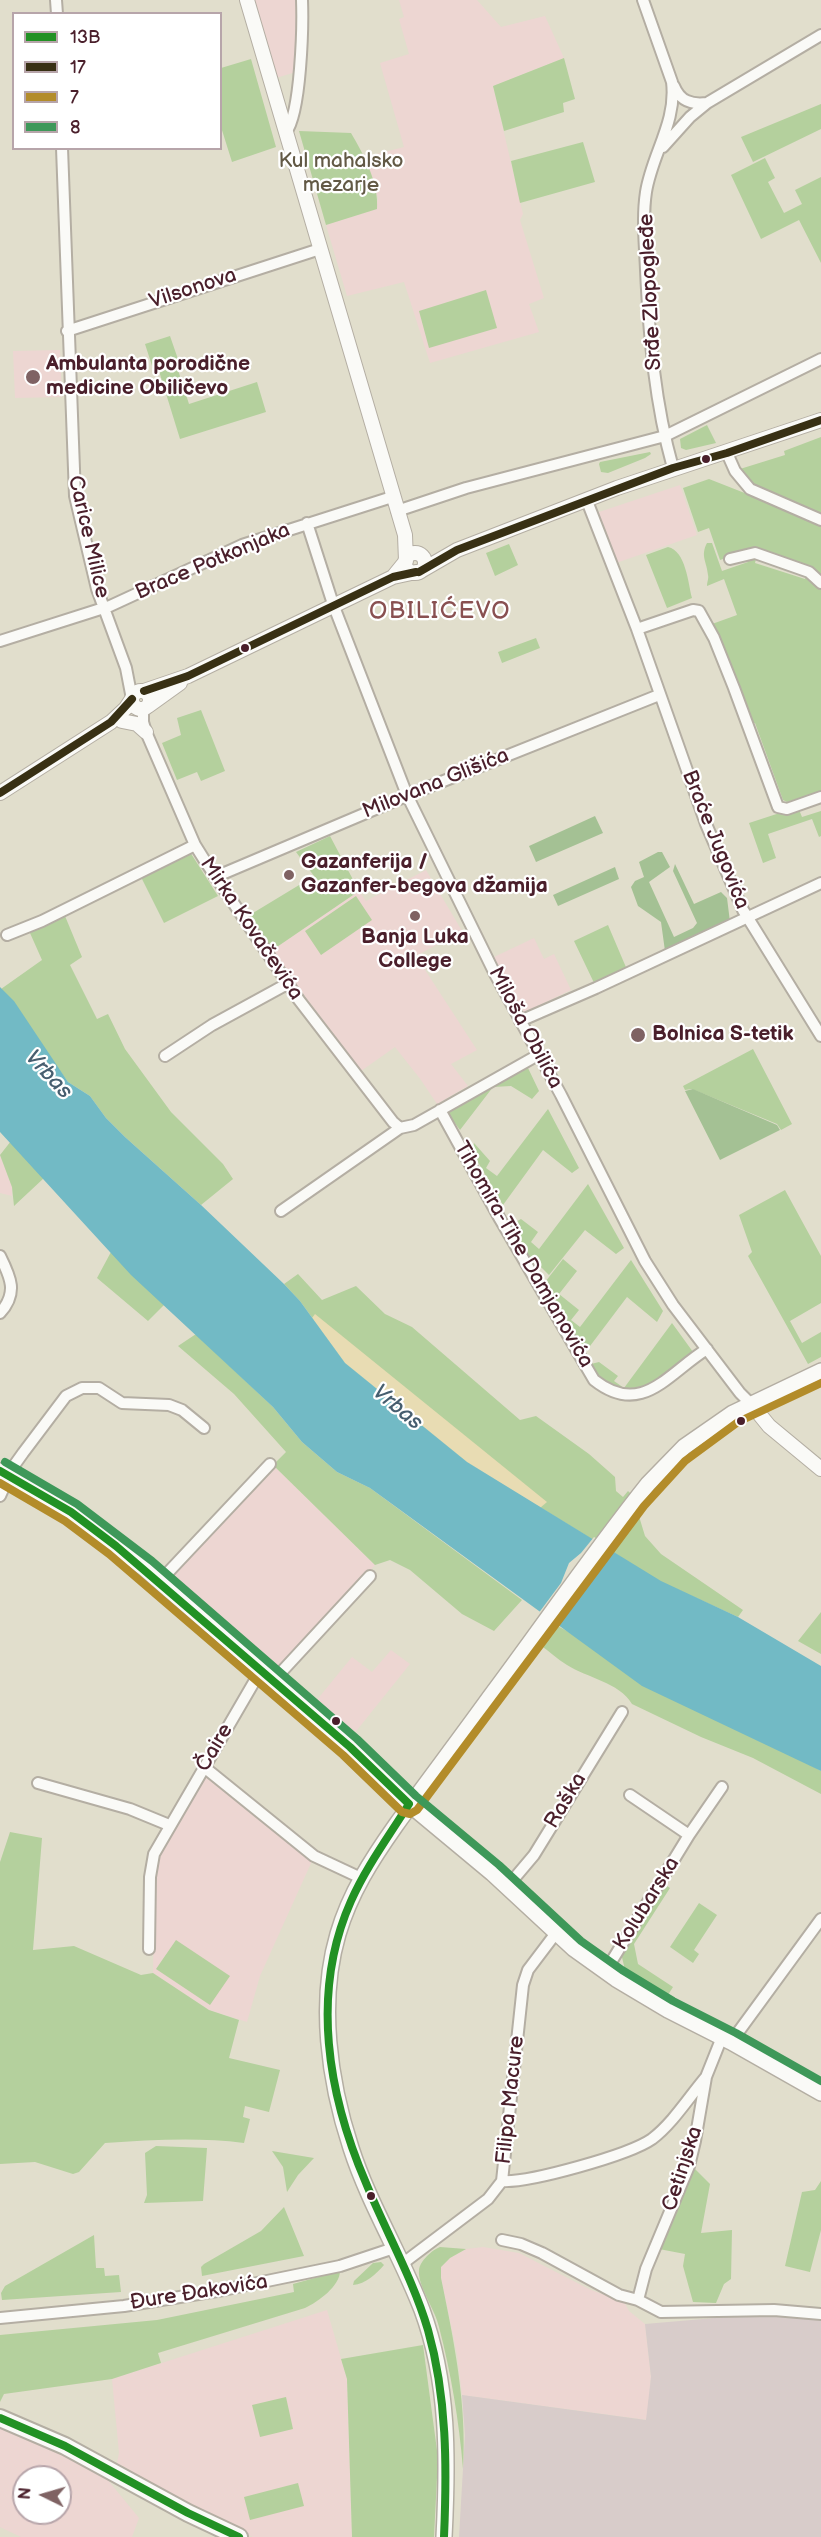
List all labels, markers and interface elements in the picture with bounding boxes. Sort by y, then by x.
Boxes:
legend [12,12,222,150]
text: 13B [70,27,100,48]
text: 17 [70,57,86,78]
text: 7 [70,87,79,108]
text: 8 [70,117,81,138]
park label: Kul mahalsko mezarje [279,149,403,199]
street label: Srđe Zlopogleđe [634,213,668,371]
street label: Vilsonova [146,263,240,315]
place label: Ambulanta porodične medicine Obiličevo [46,352,250,402]
marker: Ambulanta porodične medicine Obiličevo [24,368,42,386]
unlabelled marker [700,453,712,465]
street label: Carice Milice [62,473,114,601]
street label: Brace Potkonjaka [132,518,294,606]
district label: OBILIĆEVO [369,598,511,626]
unlabelled marker [239,642,251,654]
street label: Milovana Glišića [359,743,513,825]
street label: Braće Jugovića [676,767,754,913]
place label: Gazanferija / Gazanfer-begova džamija [301,850,548,900]
street label: Mirka Kovačevića [194,853,308,1005]
marker: Gazanferija / Gazanfer-begova džamija [282,868,296,882]
marker: Banja Luka College [408,909,422,923]
place label: Banja Luka College [361,925,469,975]
street label: Miloša Obilića [482,963,568,1093]
place label: Bolnica S-tetik [652,1022,793,1048]
marker: Bolnica S-tetik [629,1026,647,1044]
water label: Vrbas [19,1045,77,1105]
street label: Tihomira-Tihe Damjanovića [448,1137,598,1373]
water label: Vrbas [367,1380,427,1436]
unlabelled marker [735,1415,747,1427]
unlabelled marker [330,1715,342,1727]
street label: Čaire [191,1720,239,1776]
street label: Raška [540,1769,592,1833]
street label: Kolubarska [608,1853,686,1955]
street label: Filipa Macure [492,2034,530,2166]
street label: Cetinjska [657,2123,709,2215]
unlabelled marker [365,2190,377,2202]
street label: Đure Đakovića [128,2270,270,2316]
north arrow [12,2465,72,2525]
text: N [16,2487,36,2500]

